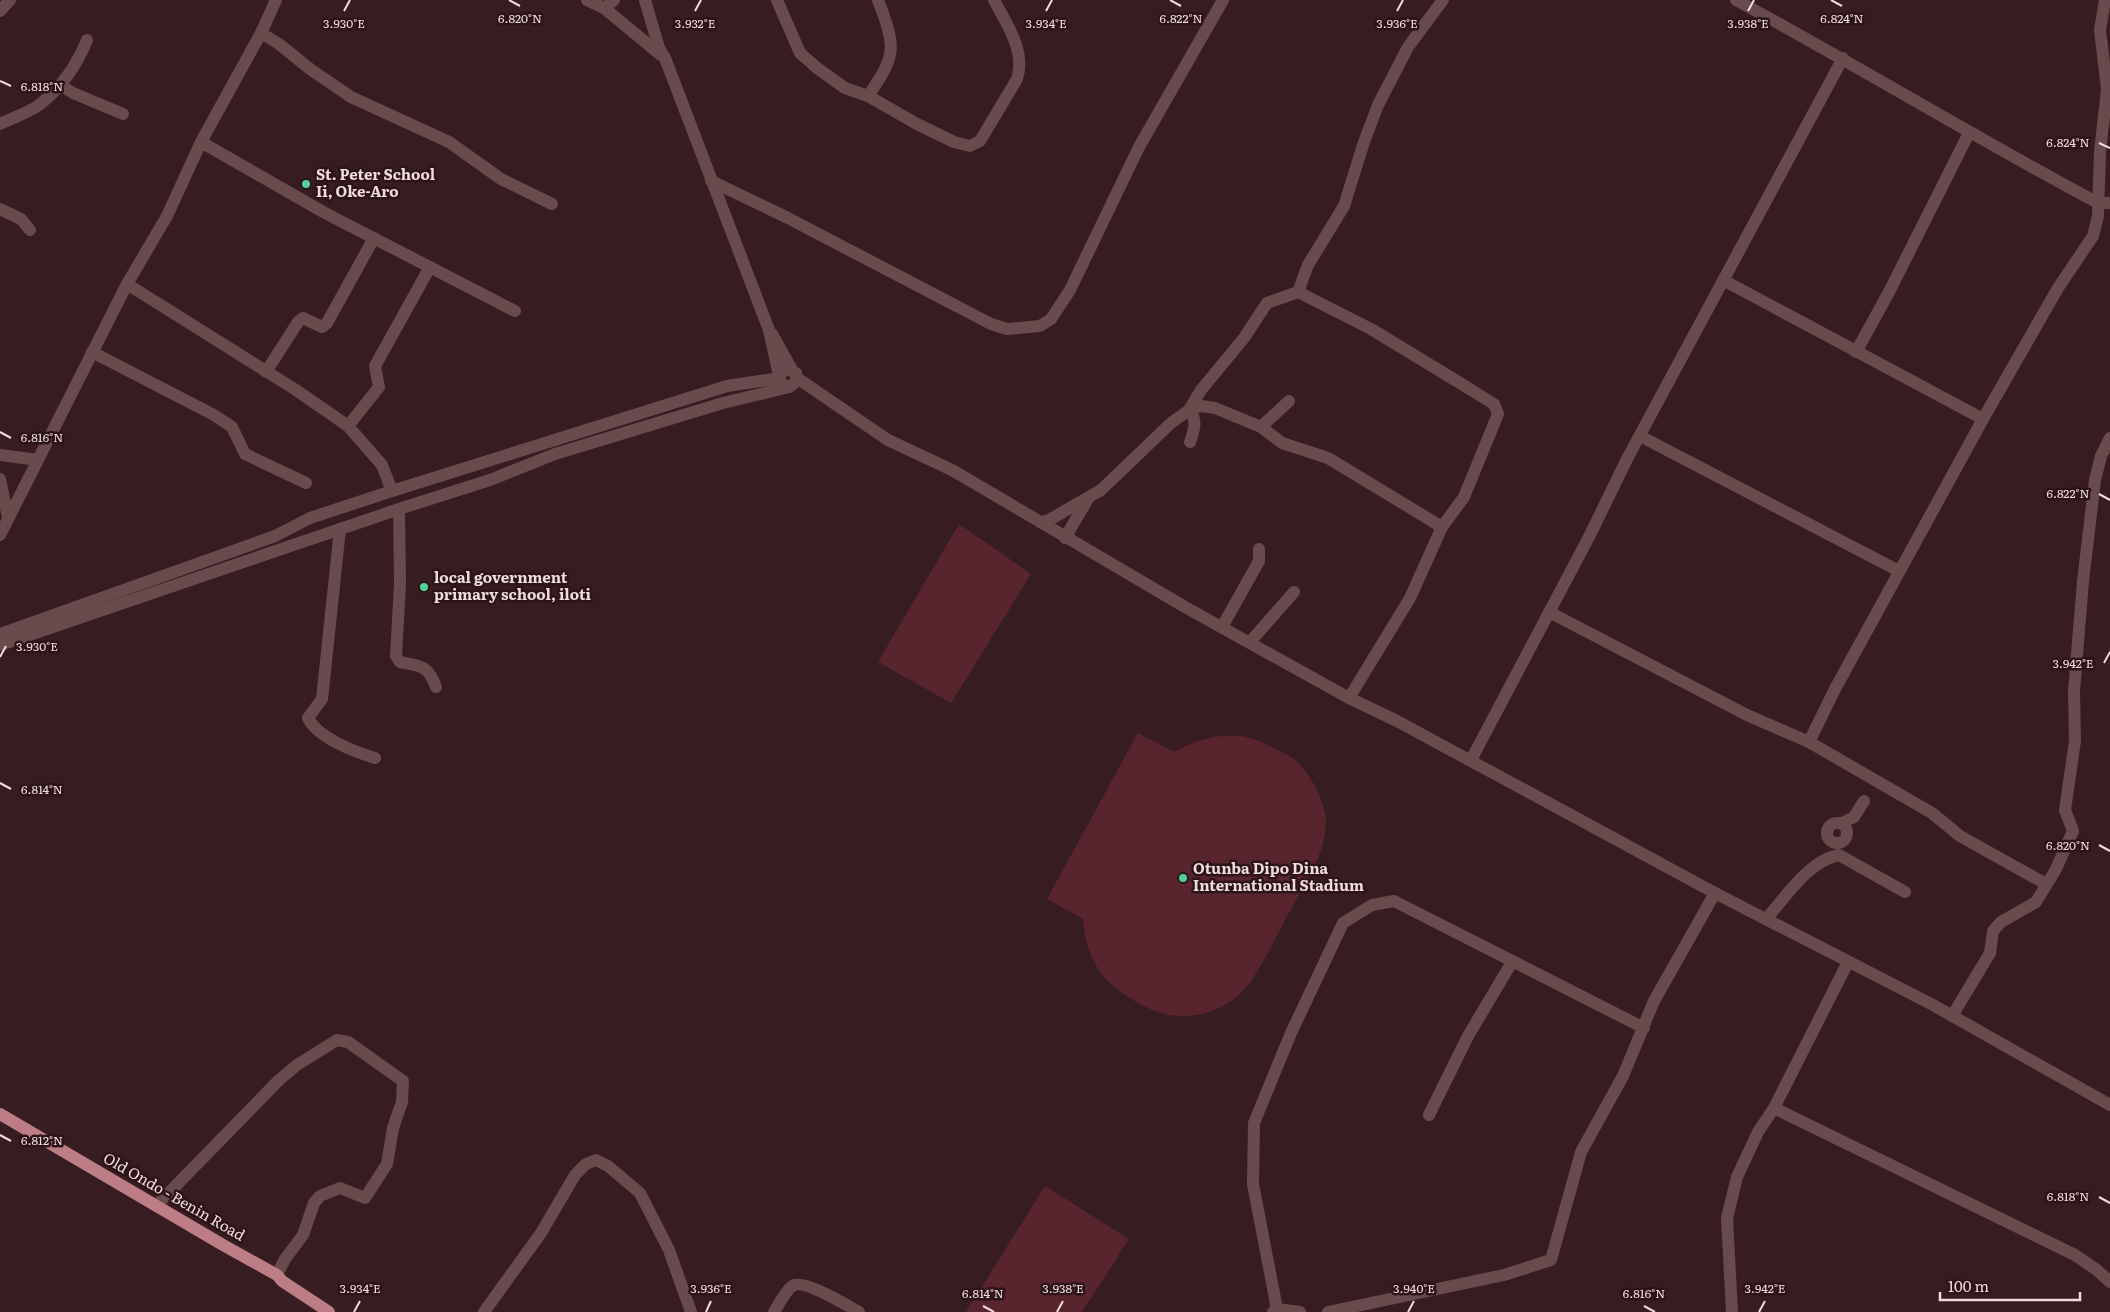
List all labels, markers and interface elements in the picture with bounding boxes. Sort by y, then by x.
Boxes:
text: 6.820°N [498,9,542,27]
text: 6.822°N [1159,9,1203,27]
text: 6.824°N [1820,9,1864,27]
text: 3.930°E [323,14,365,32]
text: 3.932°E [675,14,716,32]
text: 3.934°E [1025,14,1067,32]
text: 3.936°E [1376,14,1418,32]
text: 3.938°E [1727,14,1769,32]
text: 6.818°N [21,77,63,95]
text: 6.824°N [2046,133,2090,151]
place label: St. Peter School Ii, Oke-Aro [316,162,436,202]
marker: St. Peter School Ii, Oke-Aro [300,178,312,190]
text: 6.816°N [21,428,63,446]
text: 6.822°N [2046,484,2090,502]
place label: local government primary school, iloti [434,565,591,605]
marker: local government primary school, iloti [418,581,430,593]
text: 3.930°E [16,637,58,655]
text: 3.942°E [2052,654,2094,672]
text: 6.814°N [21,780,63,798]
text: 6.820°N [2046,836,2090,854]
place label: Otunba Dipo Dina International Stadium [1193,856,1364,896]
marker: Otunba Dipo Dina International Stadium [1177,872,1189,884]
text: 6.812°N [21,1131,63,1149]
street label: Old Ondo - Benin Road [100,1146,250,1246]
text: 6.818°N [2047,1187,2089,1205]
scale bar [1940,1270,2080,1302]
text: 100 m [1948,1274,1989,1297]
text: 3.934°E [339,1279,381,1297]
text: 3.936°E [690,1279,732,1297]
text: 3.938°E [1042,1279,1084,1297]
text: 3.940°E [1393,1279,1435,1297]
text: 3.942°E [1744,1279,1786,1297]
text: 6.814°N [962,1284,1004,1302]
text: 6.816°N [1623,1284,1665,1302]

